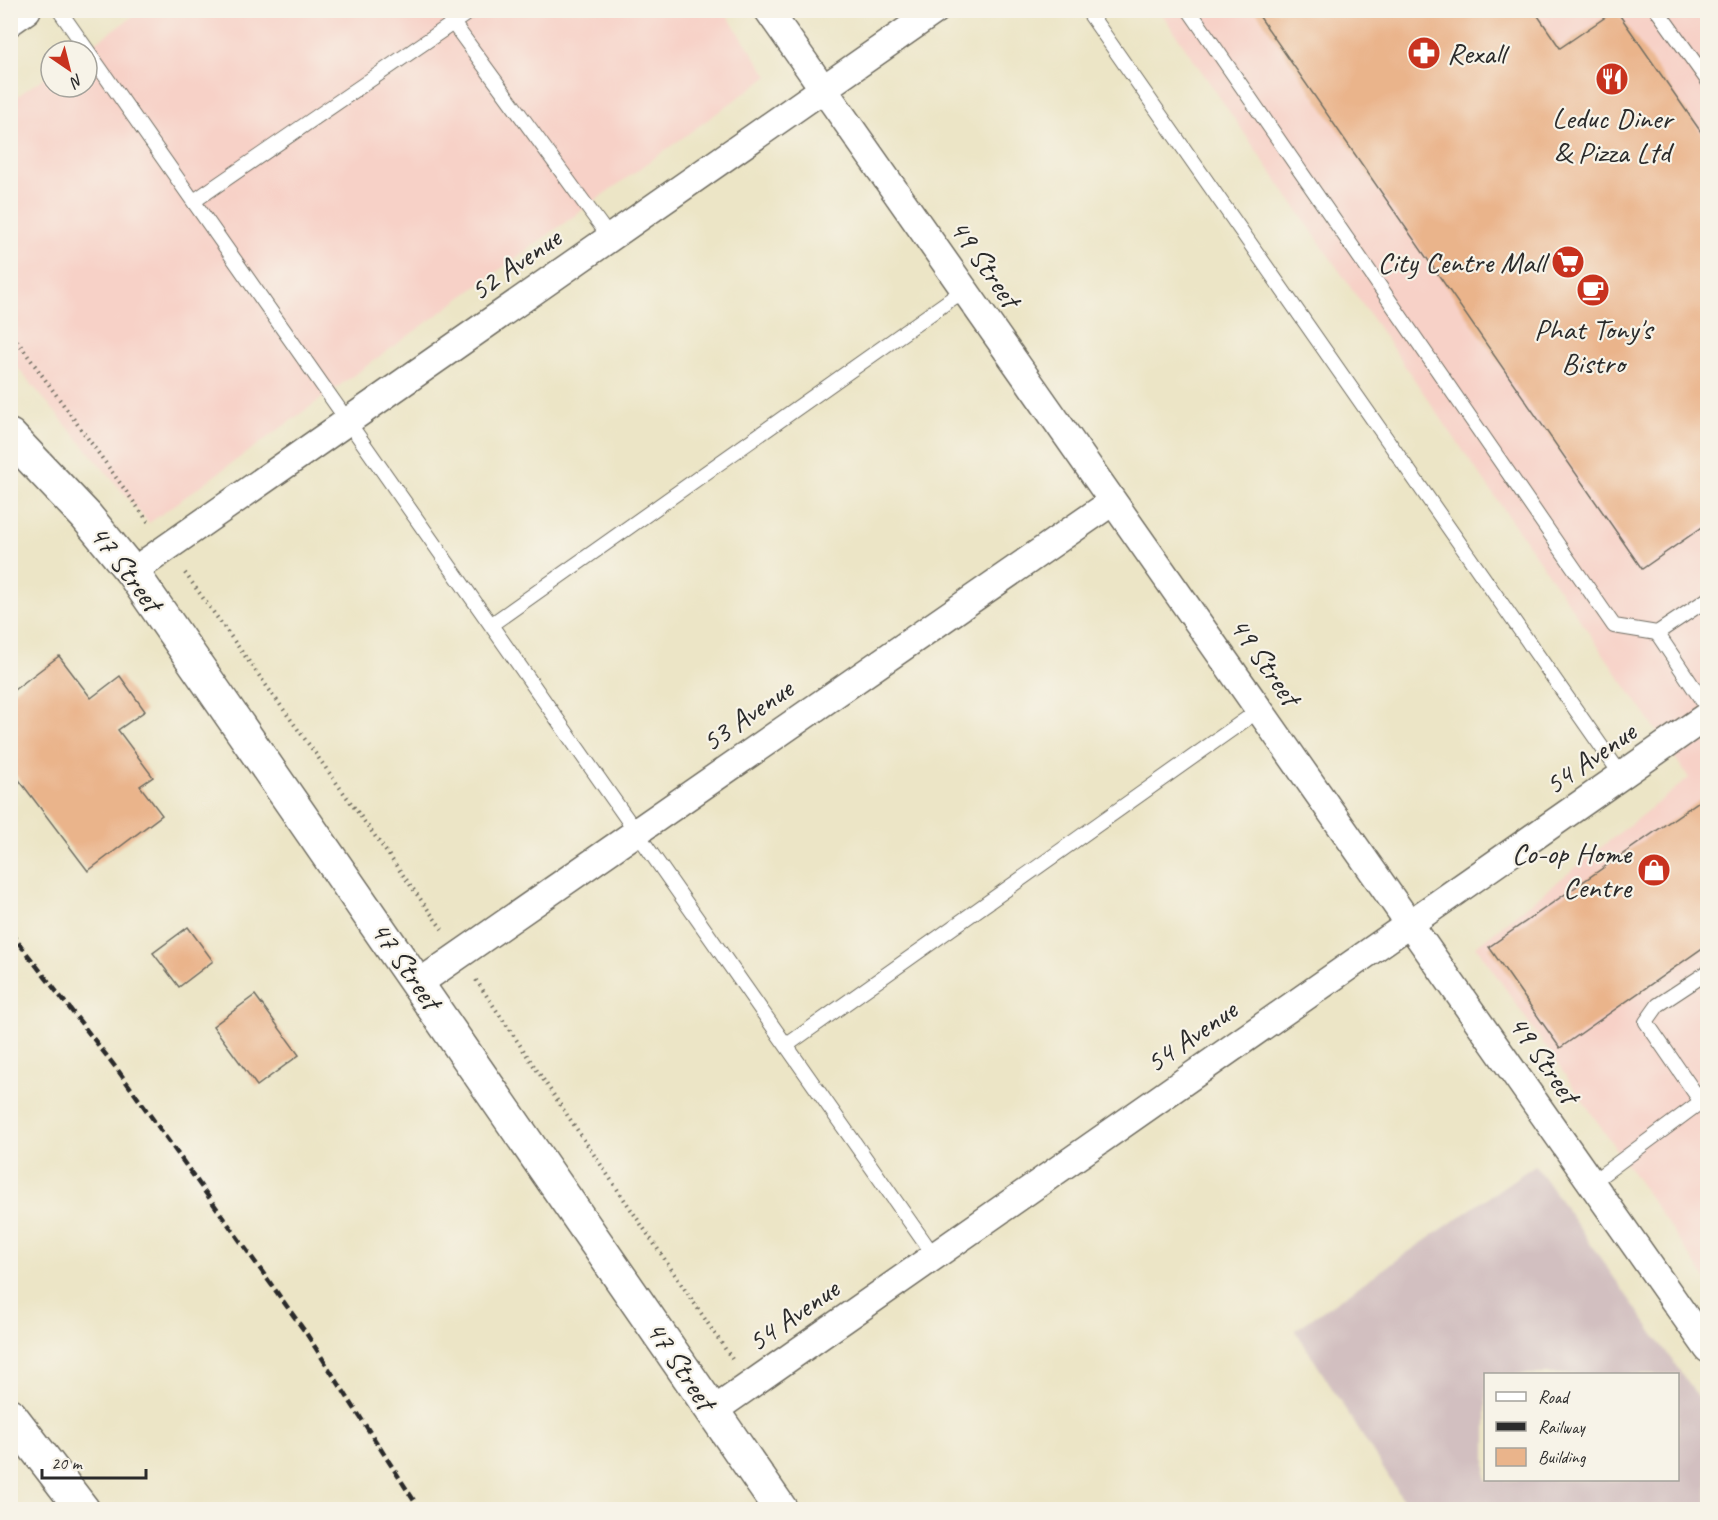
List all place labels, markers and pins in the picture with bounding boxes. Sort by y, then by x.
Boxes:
place label: Rexall [1447,34,1510,72]
pharmacy icon: Rexall [1406,35,1442,71]
restaurant icon: Leduc Diner & Pizza Ltd [1594,61,1630,97]
place label: Leduc Diner & Pizza Ltd [1552,99,1675,171]
place label: City Centre Mall [1378,243,1550,281]
supermarket icon: City Centre Mall [1550,244,1586,280]
cafe icon: Phat Tony's Bistro [1575,272,1611,308]
place label: Phat Tony's Bistro [1534,310,1655,382]
place label: Co-op Home Centre [1512,834,1633,906]
shop icon: Co-op Home Centre [1636,852,1672,888]

